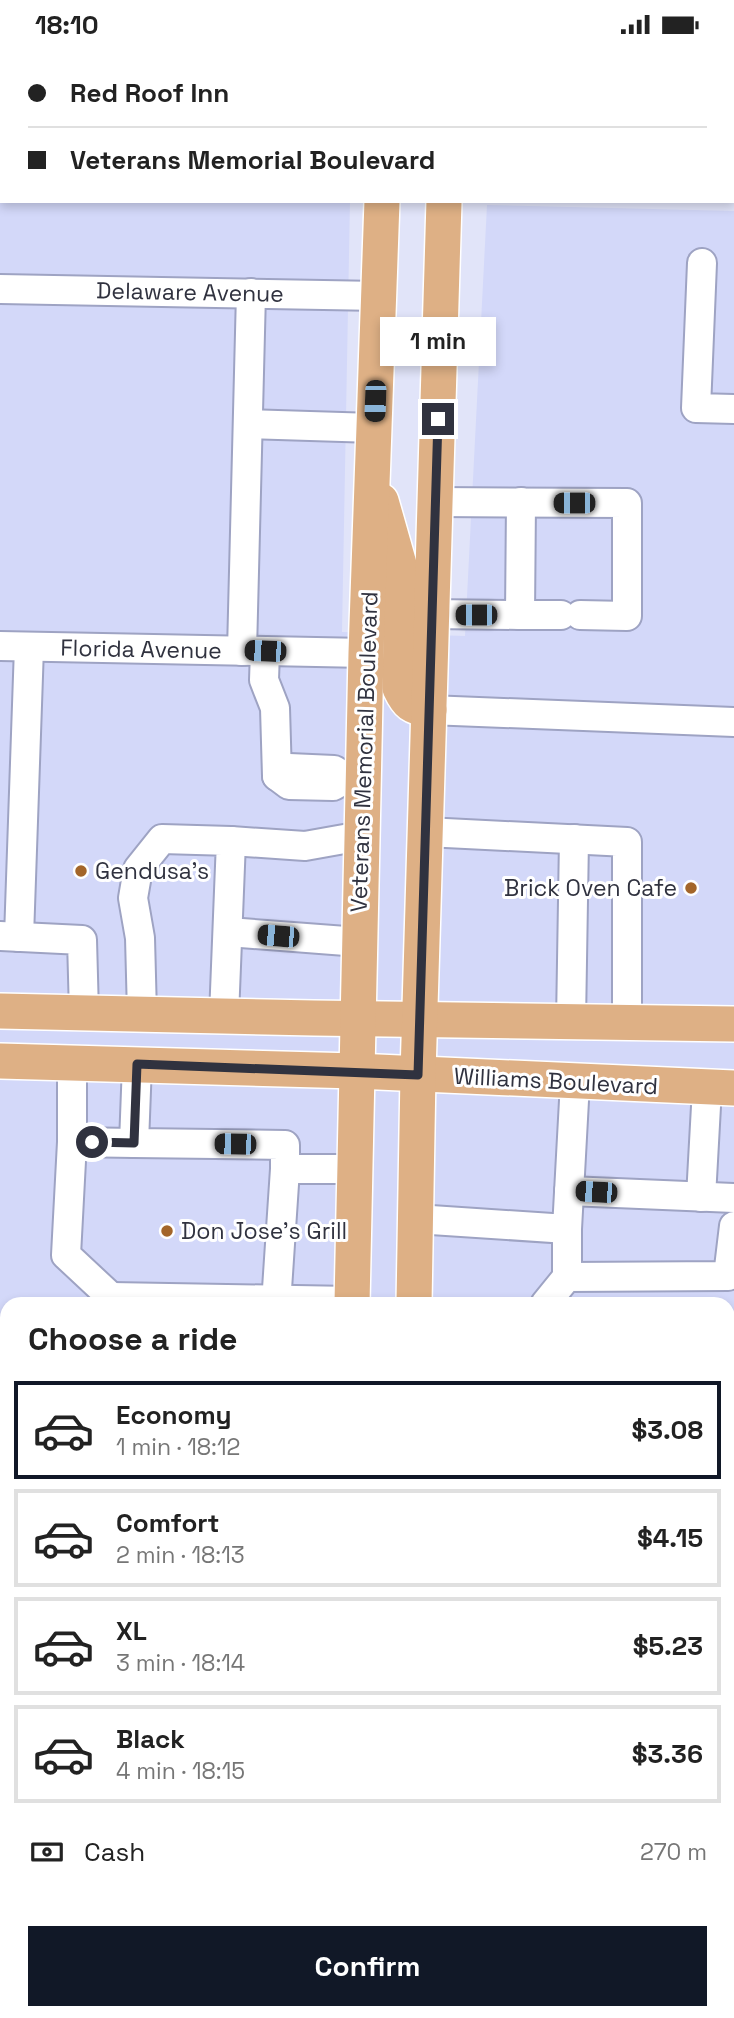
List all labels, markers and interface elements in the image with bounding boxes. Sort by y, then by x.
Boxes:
text: 18:10 [35,8,99,42]
text: Red Roof Inn [70,76,229,110]
text: Veterans Memorial Boulevard [70,143,435,177]
street label: Delaware Avenue [96,275,284,309]
callout: 1 min [380,317,496,367]
text: 1 min [410,326,466,356]
car [364,380,387,422]
route end [422,403,454,435]
car [554,493,596,514]
street label: Veterans Memorial Boulevard [343,591,385,913]
car [456,605,498,626]
street label: Florida Avenue [60,633,222,665]
car [244,640,287,662]
place label: Gendusa's [95,856,209,886]
marker: Gendusa's [73,863,89,879]
place label: Brick Oven Cafe [504,873,677,903]
marker: Brick Oven Cafe [683,880,699,896]
car [257,924,300,948]
street label: Williams Boulevard [453,1061,659,1101]
route start [76,1126,108,1158]
car [214,1133,257,1155]
car [575,1180,618,1204]
place label: Don Jose's Grill [181,1216,347,1246]
marker: Don Jose's Grill [159,1223,175,1239]
text: Choose a ride [28,1319,238,1359]
text: Economy [116,1398,232,1432]
icon: car [32,1399,95,1462]
text: $3.08 [632,1413,703,1447]
text: 1 min · 18:12 [116,1432,240,1462]
text: Comfort [116,1506,219,1540]
icon: car [32,1507,95,1570]
text: $4.15 [637,1521,703,1555]
text: 2 min · 18:13 [116,1540,245,1570]
text: XL [116,1614,147,1648]
icon: car [32,1615,95,1678]
text: $5.23 [633,1629,703,1663]
text: 3 min · 18:14 [116,1648,245,1678]
text: Black [116,1722,185,1756]
icon: car [32,1723,95,1786]
text: $3.36 [632,1737,703,1771]
text: 4 min · 18:15 [116,1756,245,1786]
icon: cash [28,1833,66,1871]
text: Cash [84,1835,145,1869]
text: 270 m [640,1837,707,1867]
button: Confirm [28,1926,707,2006]

